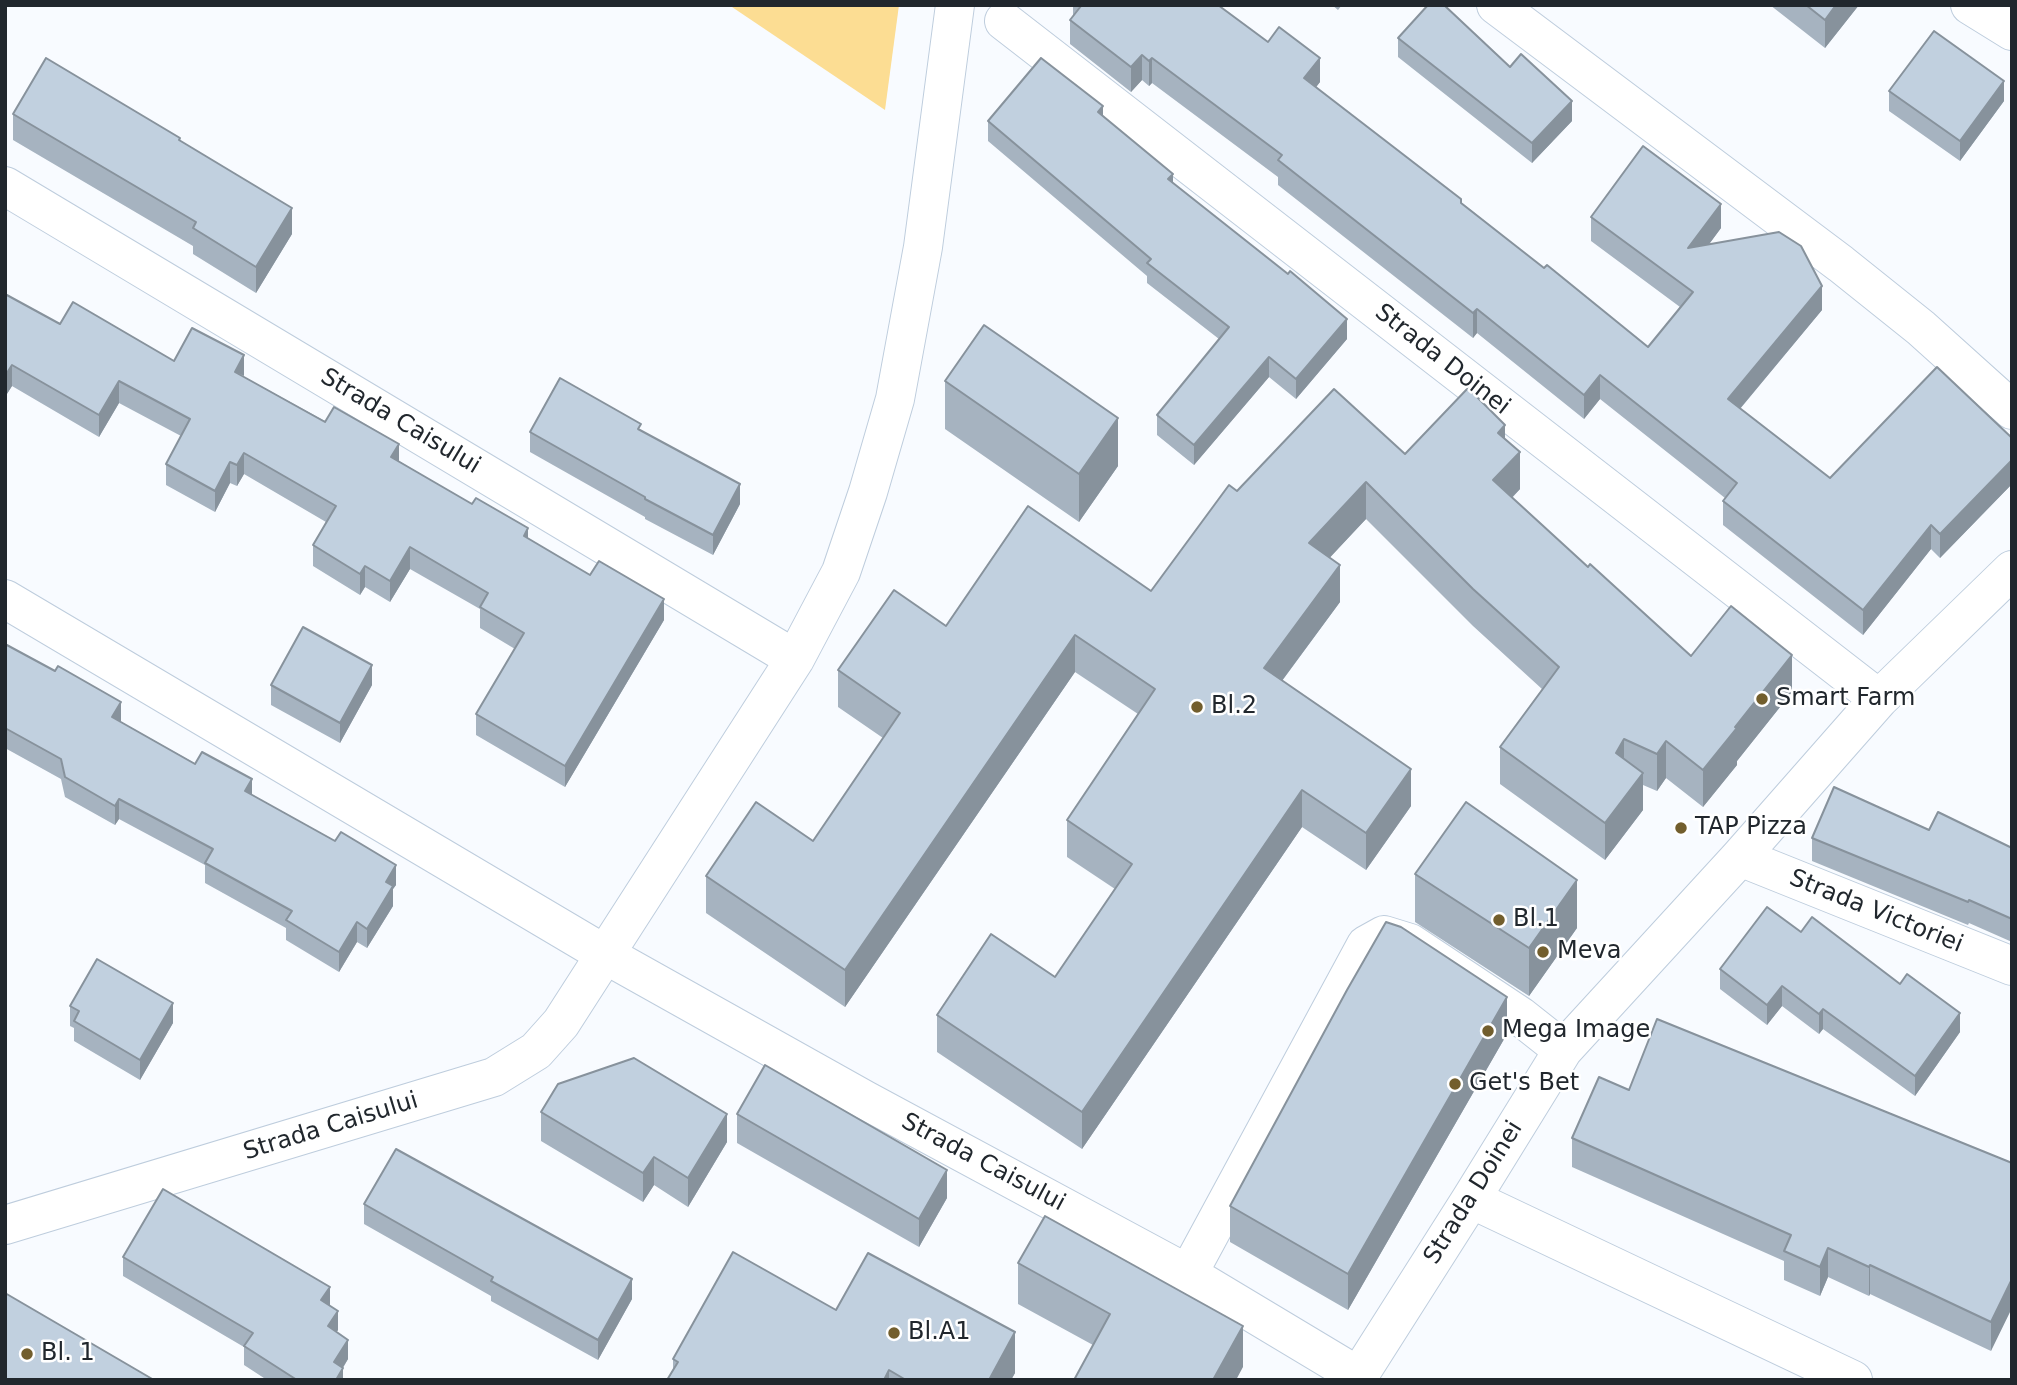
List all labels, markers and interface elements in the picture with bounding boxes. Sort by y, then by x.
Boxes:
street label: Strada Doinei [1369,298,1515,422]
street label: Strada Caisului [315,363,485,481]
place label: Smart Farm [1776,685,1915,713]
marker: Smart Farm [1754,691,1770,707]
place label: Bl.2 [1211,693,1257,721]
marker: Bl.2 [1189,699,1205,715]
place label: TAP Pizza [1695,814,1807,842]
marker: TAP Pizza [1673,820,1689,836]
street label: Strada Victoriei [1785,864,1967,960]
place label: Bl.1 [1513,906,1559,934]
marker: Bl.1 [1491,912,1507,928]
place label: Meva [1557,938,1621,966]
marker: Meva [1535,944,1551,960]
place label: Mega Image [1502,1017,1650,1045]
marker: Mega Image [1480,1023,1496,1039]
place label: Get's Bet [1469,1070,1579,1098]
marker: Get's Bet [1447,1076,1463,1092]
street label: Strada Caisului [240,1087,422,1167]
street label: Strada Caisului [896,1108,1070,1218]
street label: Strada Doinei [1419,1116,1529,1270]
place label: Bl.A1 [908,1319,970,1347]
marker: Bl.A1 [886,1325,902,1341]
place label: Bl. 1 [41,1340,95,1368]
marker: Bl. 1 [19,1346,35,1362]

